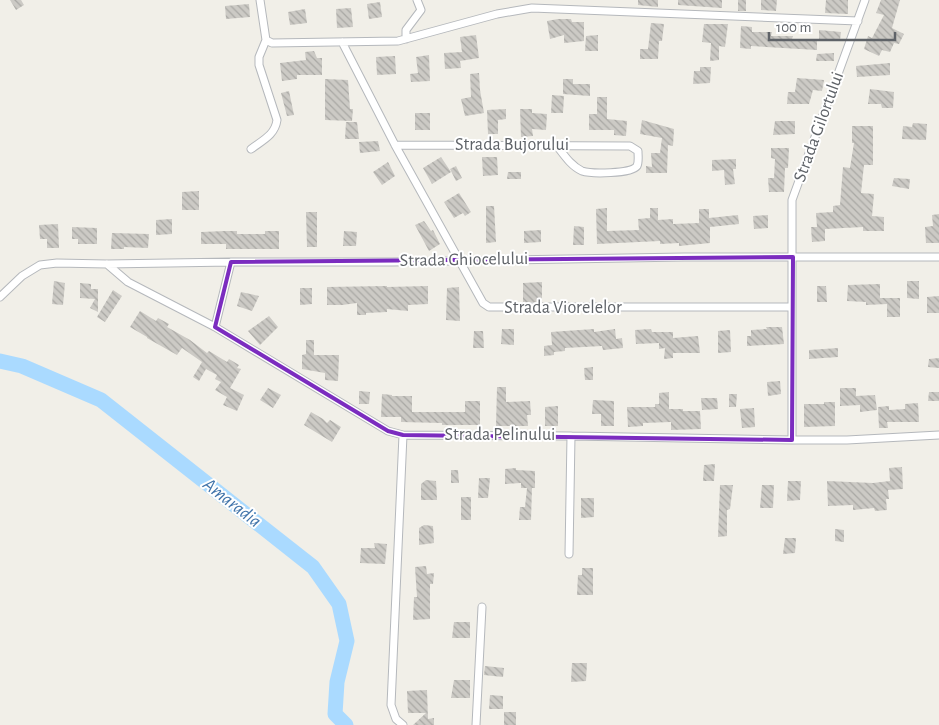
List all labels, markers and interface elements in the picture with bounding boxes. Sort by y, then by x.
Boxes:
scale bar [769,10,895,42]
text: 100 m [776,20,811,35]
street label: Strada Gilortului [791,70,847,184]
street label: Strada Bujorului [455,136,569,154]
street label: Strada Ghiocelului [399,250,529,270]
street label: Strada Viorelelor [504,299,622,317]
street label: Strada Pelinului [445,426,555,444]
water label: Amaradia [199,474,265,531]

